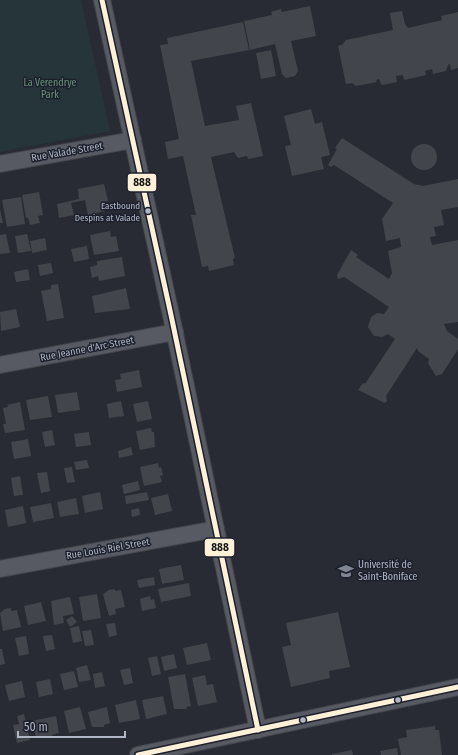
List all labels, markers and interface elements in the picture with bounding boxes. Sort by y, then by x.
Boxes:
park label: La Verendrye Park [23,77,77,101]
street label: Rue Valade Street [30,140,104,164]
line badge: 888 [127,173,157,192]
text: 888 [133,176,151,189]
place label: Eastbound Despins at Valade [75,201,141,223]
marker: Eastbound Despins at Valade [143,206,153,216]
street label: Rue Jeanne d'Arc Street [39,334,136,364]
street label: Rue Louis Riel Street [65,536,151,562]
line badge: 888 [204,538,235,557]
text: 888 [211,541,229,554]
place label: Université de Saint-Boniface [358,559,418,583]
school or university icon: Université de Saint-Boniface [337,562,355,580]
unlabelled marker [393,695,403,705]
scale bar [18,713,125,739]
unlabelled marker [298,715,308,725]
text: 50 m [24,720,48,734]

